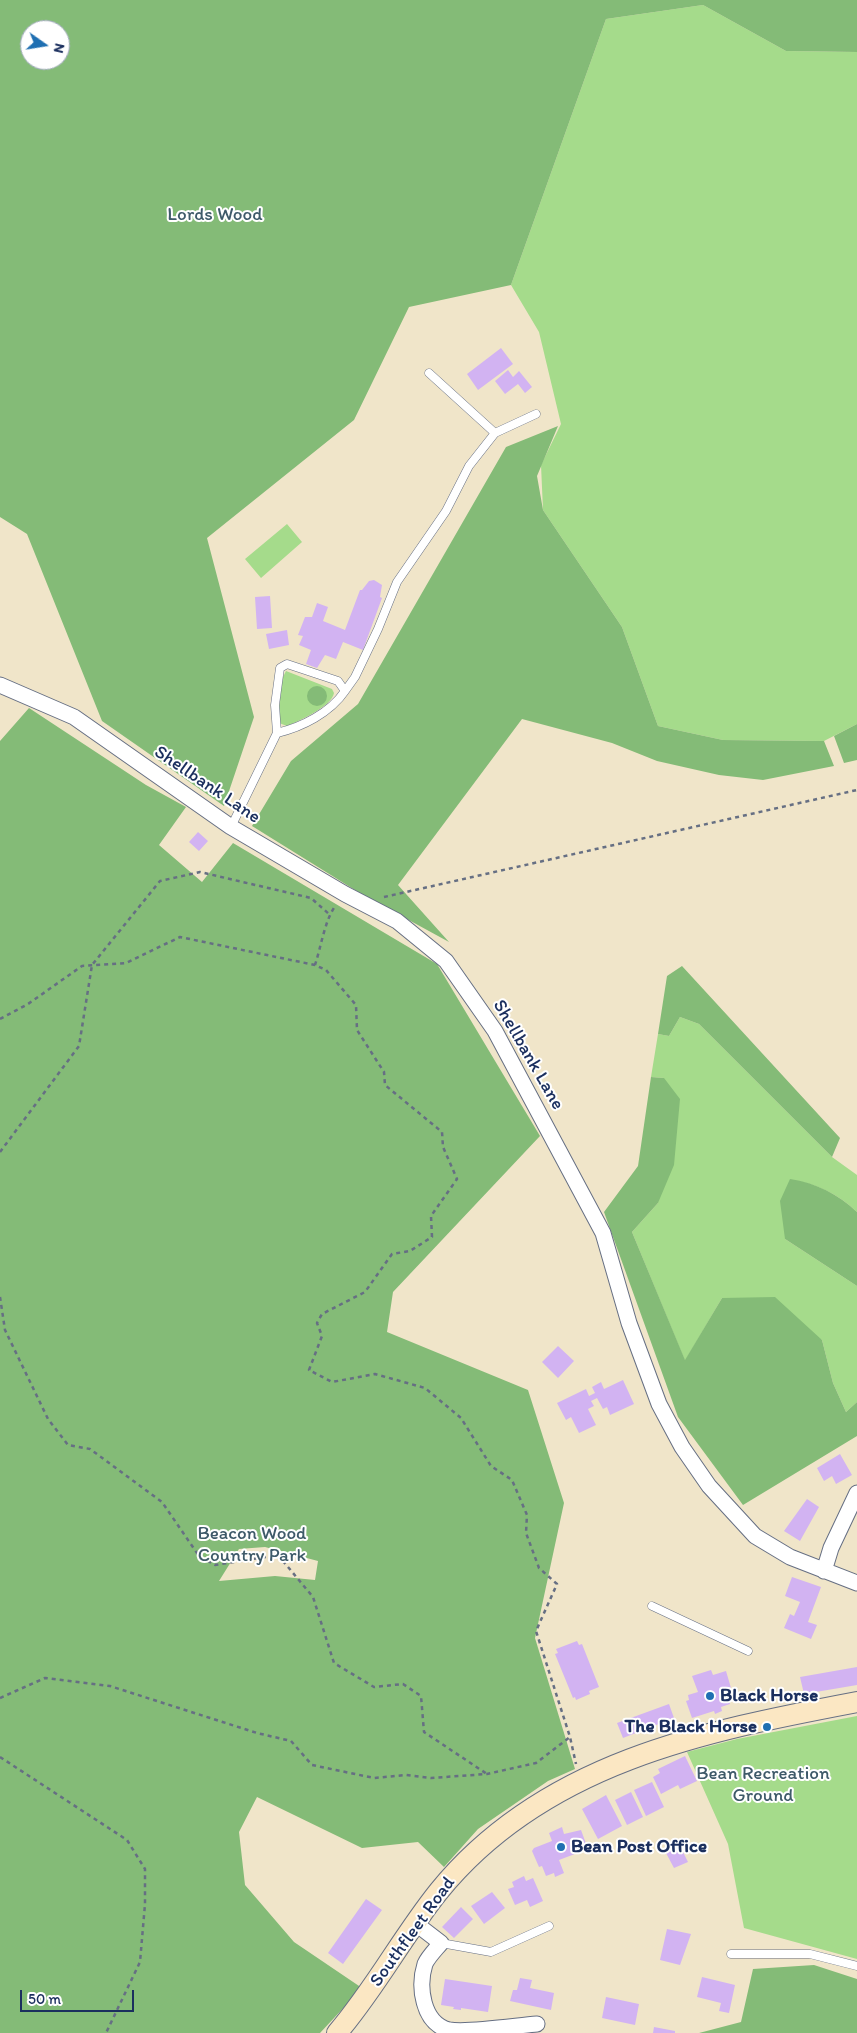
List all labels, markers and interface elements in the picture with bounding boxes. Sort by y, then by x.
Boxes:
north arrow [20,20,70,70]
text: N [50,42,68,55]
park label: Lords Wood [167,204,263,226]
street label: Shellbank Lane [149,741,265,829]
street label: Shellbank Lane [487,996,569,1114]
park label: Beacon Wood Country Park [197,1523,307,1567]
place label: Black Horse [720,1685,818,1707]
marker: Black Horse [704,1690,716,1702]
place label: The Black Horse [625,1716,757,1738]
marker: The Black Horse [761,1721,773,1733]
park label: Bean Recreation Ground [696,1763,830,1807]
place label: Bean Post Office [571,1836,707,1858]
marker: Bean Post Office [555,1841,567,1853]
street label: Southfleet Road [365,1872,461,1992]
scale bar [22,1980,136,2012]
text: 50 m [28,1990,61,2008]

